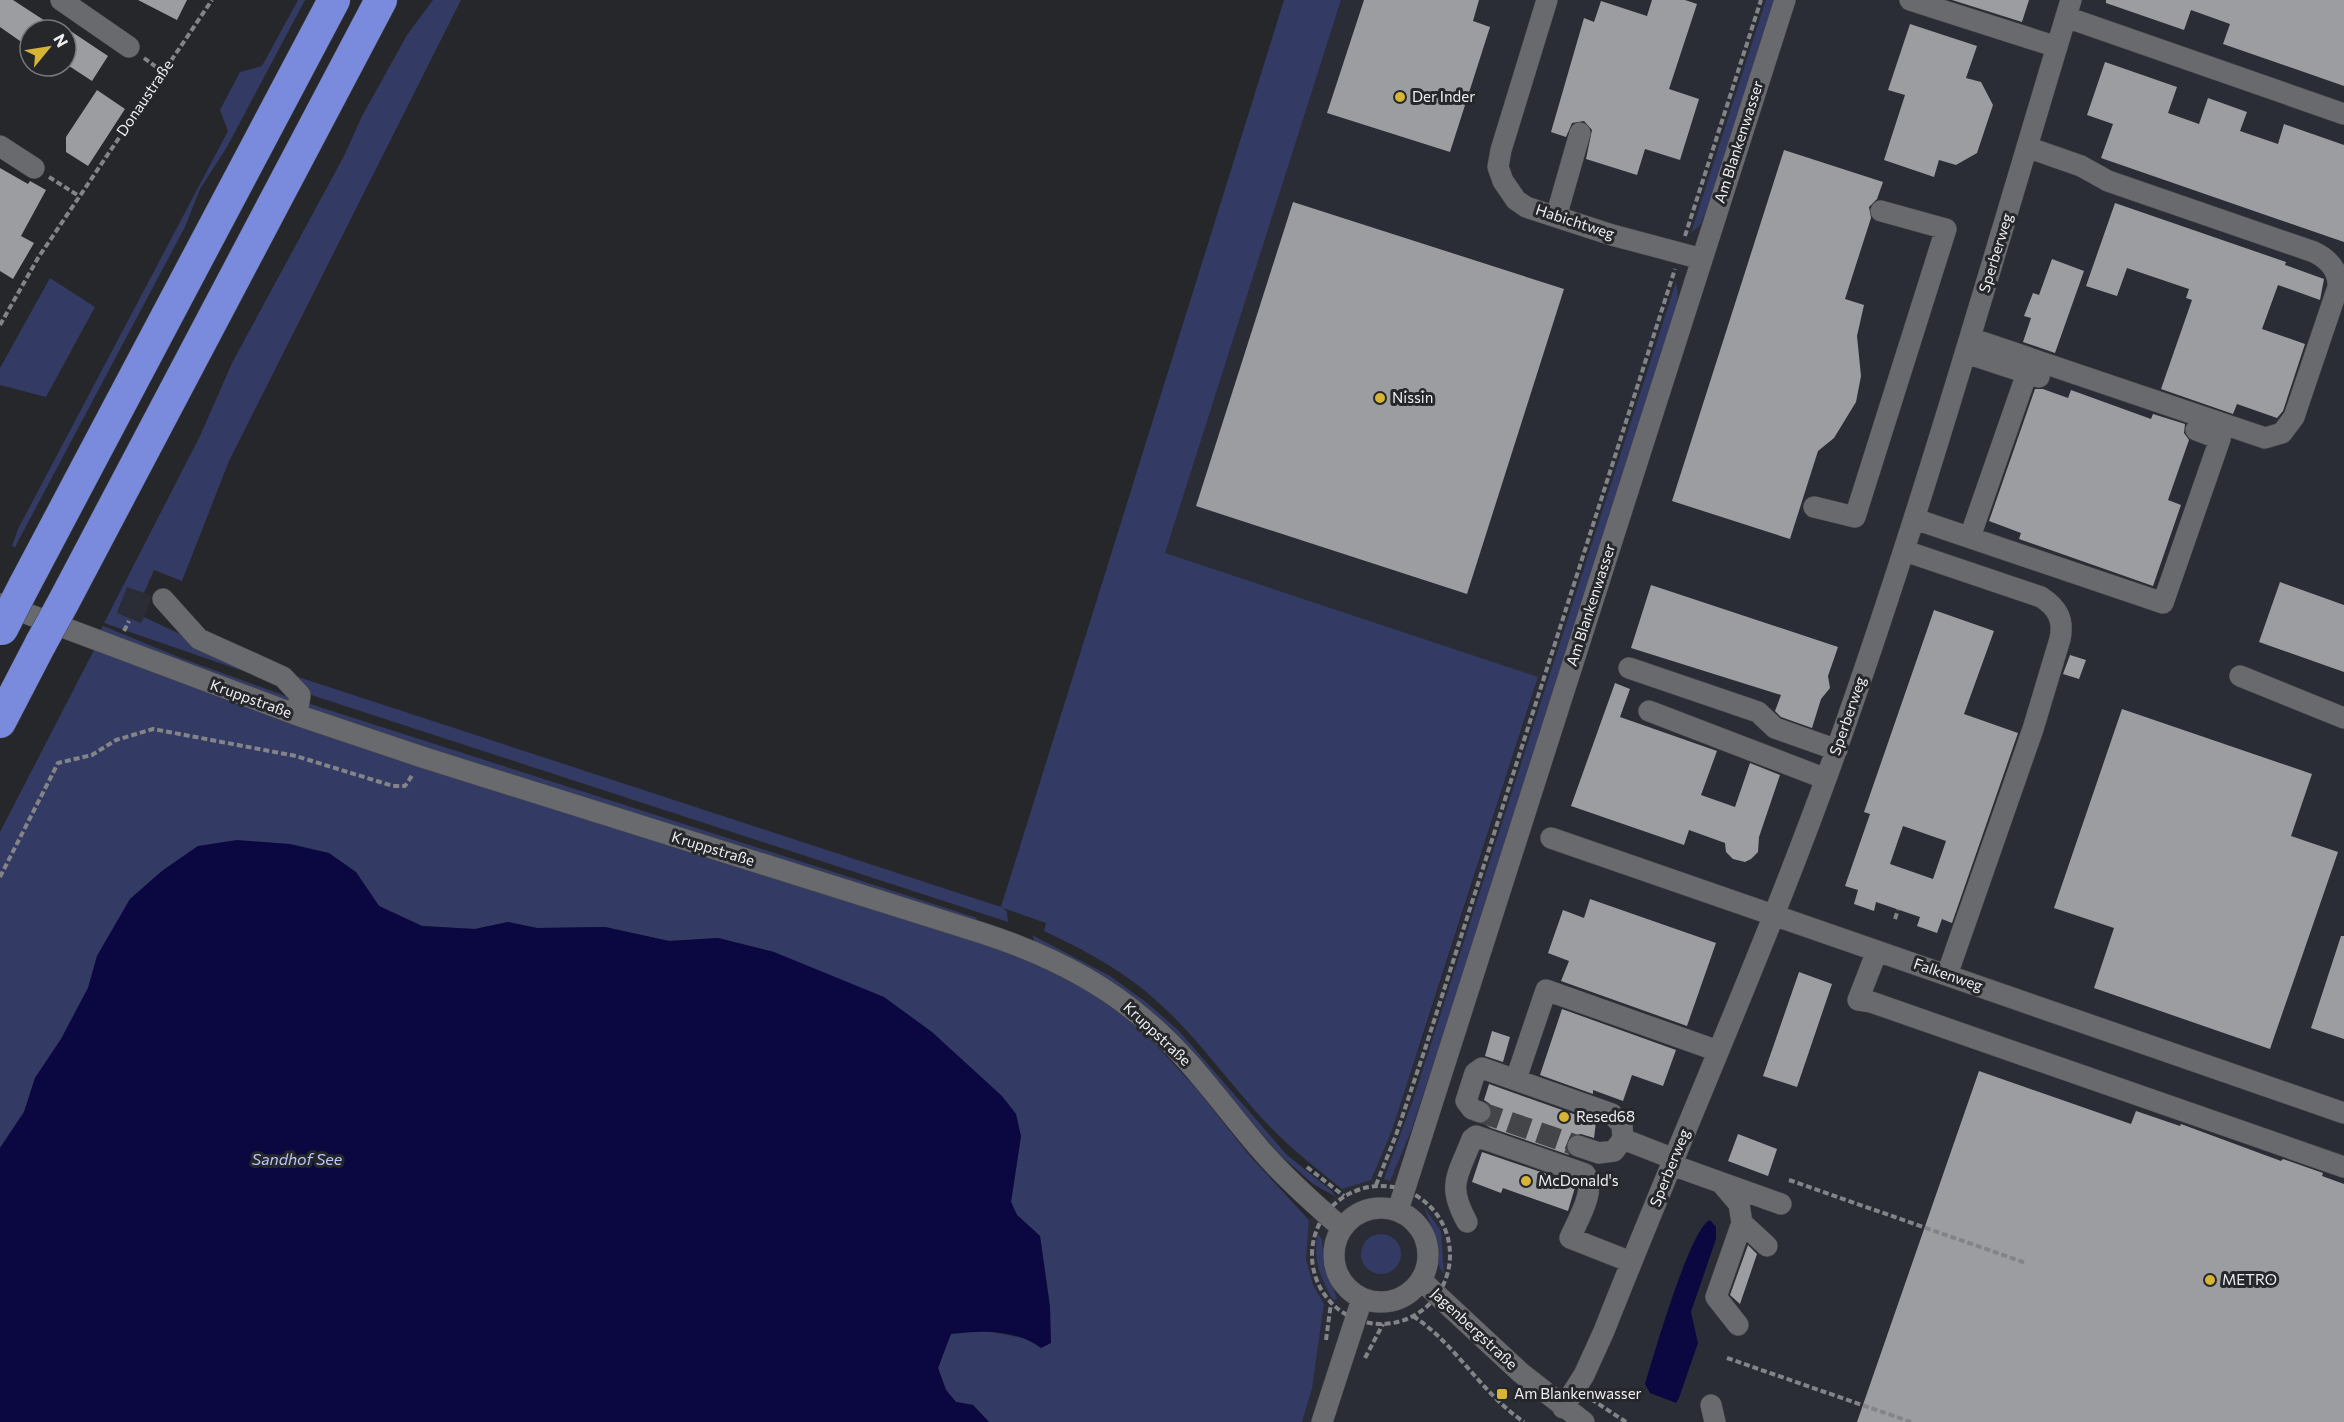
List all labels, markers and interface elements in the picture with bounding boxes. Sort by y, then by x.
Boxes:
north arrow [18,18,78,78]
text: N [50,30,73,50]
street label: Donaustraße [112,56,176,139]
street label: Am Blankenwasser [1710,78,1766,205]
place label: Der Inder [1412,87,1475,105]
marker: Der Inder [1393,90,1407,104]
street label: Habichtweg [1534,200,1617,242]
street label: Sperberweg [1974,211,2016,295]
place label: Nissin [1392,388,1433,406]
marker: Nissin [1373,391,1387,405]
street label: Am Blankenwasser [1562,541,1618,668]
street label: Sperberweg [1825,674,1869,757]
street label: Kruppstraße [208,675,295,721]
street label: Kruppstraße [670,827,757,869]
street label: Falkenweg [1911,954,1985,994]
street label: Kruppstraße [1120,997,1195,1069]
place label: Resed68 [1576,1107,1635,1125]
marker: Resed68 [1557,1110,1571,1124]
street label: Sperberweg [1645,1126,1693,1209]
water label: Sandhof See [252,1149,343,1168]
place label: McDonald's [1538,1171,1619,1189]
marker: McDonald's [1519,1174,1533,1188]
place label: METRO [2222,1270,2277,1288]
marker: METRO [2203,1273,2217,1287]
street label: Jagenbergstraße [1428,1284,1522,1373]
place label: Am Blankenwasser [1514,1384,1642,1402]
marker: Am Blankenwasser [1495,1387,1509,1401]

